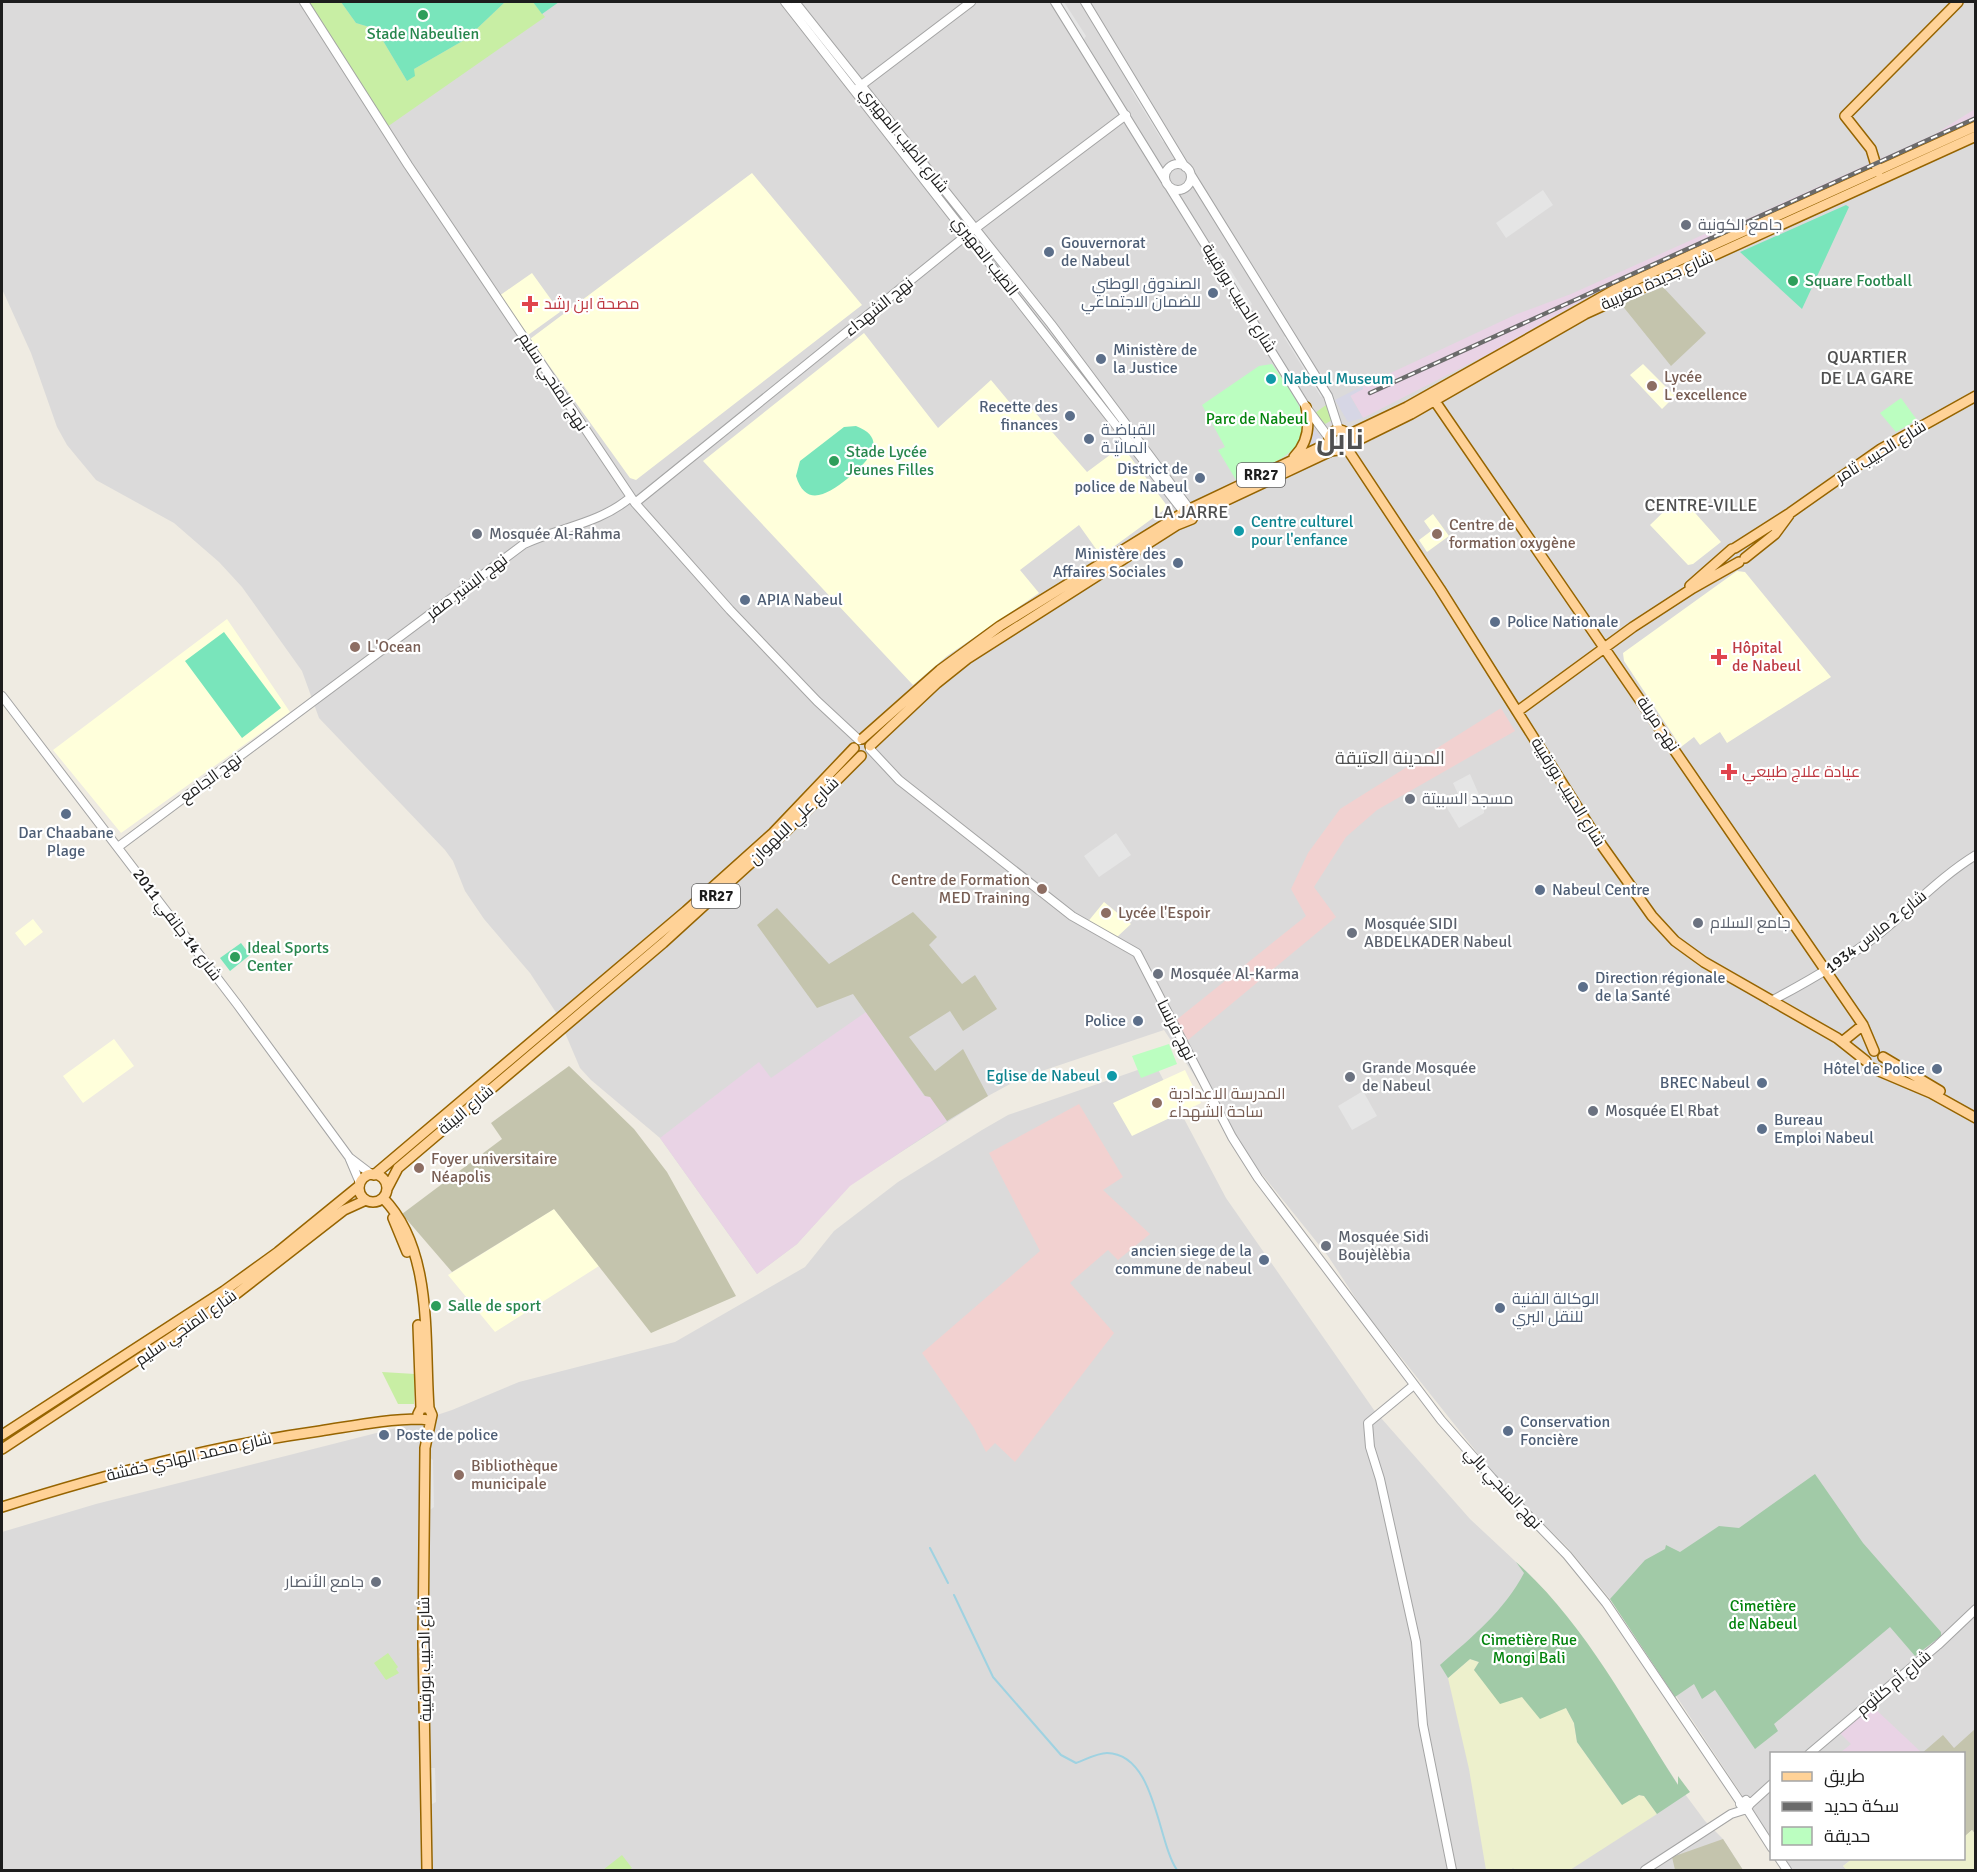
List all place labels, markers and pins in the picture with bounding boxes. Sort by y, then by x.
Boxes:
marker: Stade Nabeulien [416,8,430,22]
place label: Stade Nabeulien [367,24,479,44]
place label: جامع الكونية [1698,215,1782,236]
marker: جامع الكونية [1679,218,1693,232]
place label: Gouvernorat de Nabeul [1061,233,1146,271]
marker: Gouvernorat de Nabeul [1042,245,1056,259]
place label: Square Football [1805,271,1912,291]
place label: الصندوق الوطني للضمان الاجتماعي [1081,274,1201,315]
marker: Square Football [1786,274,1800,288]
marker: الصندوق الوطني للضمان الاجتماعي [1206,286,1220,300]
place label: مصحة ابن رشد [544,294,640,314]
marker: مصحة ابن رشد [521,295,539,313]
place label: Ministère de la Justice [1113,340,1197,378]
marker: Ministère de la Justice [1094,352,1108,366]
place label: Lycée L'excellence [1664,367,1747,405]
place label: Nabeul Museum [1283,369,1394,389]
marker: Nabeul Museum [1264,372,1278,386]
marker: Lycée L'excellence [1645,379,1659,393]
place label: Recette des finances [979,397,1058,435]
marker: Recette des finances [1063,409,1077,423]
place label: القباضـة الماليّـة [1101,420,1156,458]
marker: القباضـة الماليّـة [1082,432,1096,446]
place label: Stade Lycée Jeunes Filles [846,442,934,480]
marker: Stade Lycée Jeunes Filles [827,454,841,468]
place label: District de police de Nabeul [1074,459,1188,497]
marker: District de police de Nabeul [1193,471,1207,485]
place label: Centre culturel pour l'enfance [1251,512,1354,550]
place label: Centre de formation oxygène [1449,515,1576,553]
place label: Mosquée Al-Rahma [489,524,621,544]
marker: Centre culturel pour l'enfance [1232,524,1246,538]
marker: Mosquée Al-Rahma [470,527,484,541]
marker: Centre de formation oxygène [1430,527,1444,541]
place label: Ministère des Affaires Sociales [1053,544,1166,582]
marker: Ministère des Affaires Sociales [1171,556,1185,570]
place label: APIA Nabeul [757,590,843,610]
marker: APIA Nabeul [738,593,752,607]
place label: Police Nationale [1507,612,1618,632]
marker: Police Nationale [1488,615,1502,629]
place label: L'Ocean [367,637,421,657]
place label: Hôpital de Nabeul [1732,638,1801,676]
marker: L'Ocean [348,640,362,654]
marker: Hôpital de Nabeul [1710,648,1728,666]
place label: عيادة علاج طبيعي [1742,762,1860,785]
marker: عيادة علاج طبيعي [1720,763,1738,781]
place label: مسجد السبيتة [1422,789,1514,809]
marker: مسجد السبيتة [1403,792,1417,806]
marker: Dar Chaabane Plage [59,807,73,821]
place label: Dar Chaabane Plage [18,823,114,861]
place label: Centre de Formation MED Training [891,870,1030,908]
place label: Nabeul Centre [1552,880,1650,900]
marker: Centre de Formation MED Training [1035,882,1049,896]
marker: Nabeul Centre [1533,883,1547,897]
place label: Lycée l'Espoir [1118,903,1211,923]
marker: Lycée l'Espoir [1099,906,1113,920]
place label: جامع السلام [1710,913,1791,934]
place label: Mosquée SIDI ABDELKADER Nabeul [1364,914,1512,952]
marker: جامع السلام [1691,916,1705,930]
marker: Mosquée SIDI ABDELKADER Nabeul [1345,926,1359,940]
place label: Ideal Sports Center [247,938,329,976]
marker: Ideal Sports Center [228,950,242,964]
place label: Mosquée Al-Karma [1170,964,1299,984]
marker: Mosquée Al-Karma [1151,967,1165,981]
place label: Direction régionale de la Santé [1595,968,1726,1006]
marker: Direction régionale de la Santé [1576,980,1590,994]
place label: Police [1085,1011,1126,1031]
marker: Police [1131,1014,1145,1028]
place label: Grande Mosquée de Nabeul [1362,1058,1476,1096]
place label: Hôtel de Police [1823,1059,1925,1079]
marker: Hôtel de Police [1930,1062,1944,1076]
place label: Eglise de Nabeul [986,1066,1100,1086]
marker: Eglise de Nabeul [1105,1069,1119,1083]
marker: Grande Mosquée de Nabeul [1343,1070,1357,1084]
place label: BREC Nabeul [1660,1073,1750,1093]
marker: BREC Nabeul [1755,1076,1769,1090]
place label: المدرسة الاعدادية ساحة الشهداء [1169,1084,1285,1122]
marker: المدرسة الاعدادية ساحة الشهداء [1150,1096,1164,1110]
place label: Mosquée El Rbat [1605,1101,1719,1121]
marker: Mosquée El Rbat [1586,1104,1600,1118]
place label: Bureau Emploi Nabeul [1774,1110,1874,1148]
marker: Bureau Emploi Nabeul [1755,1122,1769,1136]
place label: Foyer universitaire Néapolis [431,1149,557,1187]
marker: Foyer universitaire Néapolis [412,1161,426,1175]
place label: Mosquée Sidi Boujèlèbia [1338,1227,1429,1265]
marker: Mosquée Sidi Boujèlèbia [1319,1239,1333,1253]
place label: ancien siege de la commune de nabeul [1115,1241,1252,1279]
marker: ancien siege de la commune de nabeul [1257,1253,1271,1267]
place label: الوكالة الفنية للنقل البري [1512,1289,1599,1330]
place label: Salle de sport [448,1296,542,1316]
marker: Salle de sport [429,1299,443,1313]
marker: الوكالة الفنية للنقل البري [1493,1301,1507,1315]
place label: Conservation Foncière [1520,1412,1610,1450]
marker: Conservation Foncière [1501,1424,1515,1438]
place label: Poste de police [396,1425,498,1445]
marker: Poste de police [377,1428,391,1442]
place label: Bibliothèque municipale [471,1456,558,1494]
marker: Bibliothèque municipale [452,1468,466,1482]
place label: جامع الأنصار [284,1572,364,1593]
marker: جامع الأنصار [369,1575,383,1589]

